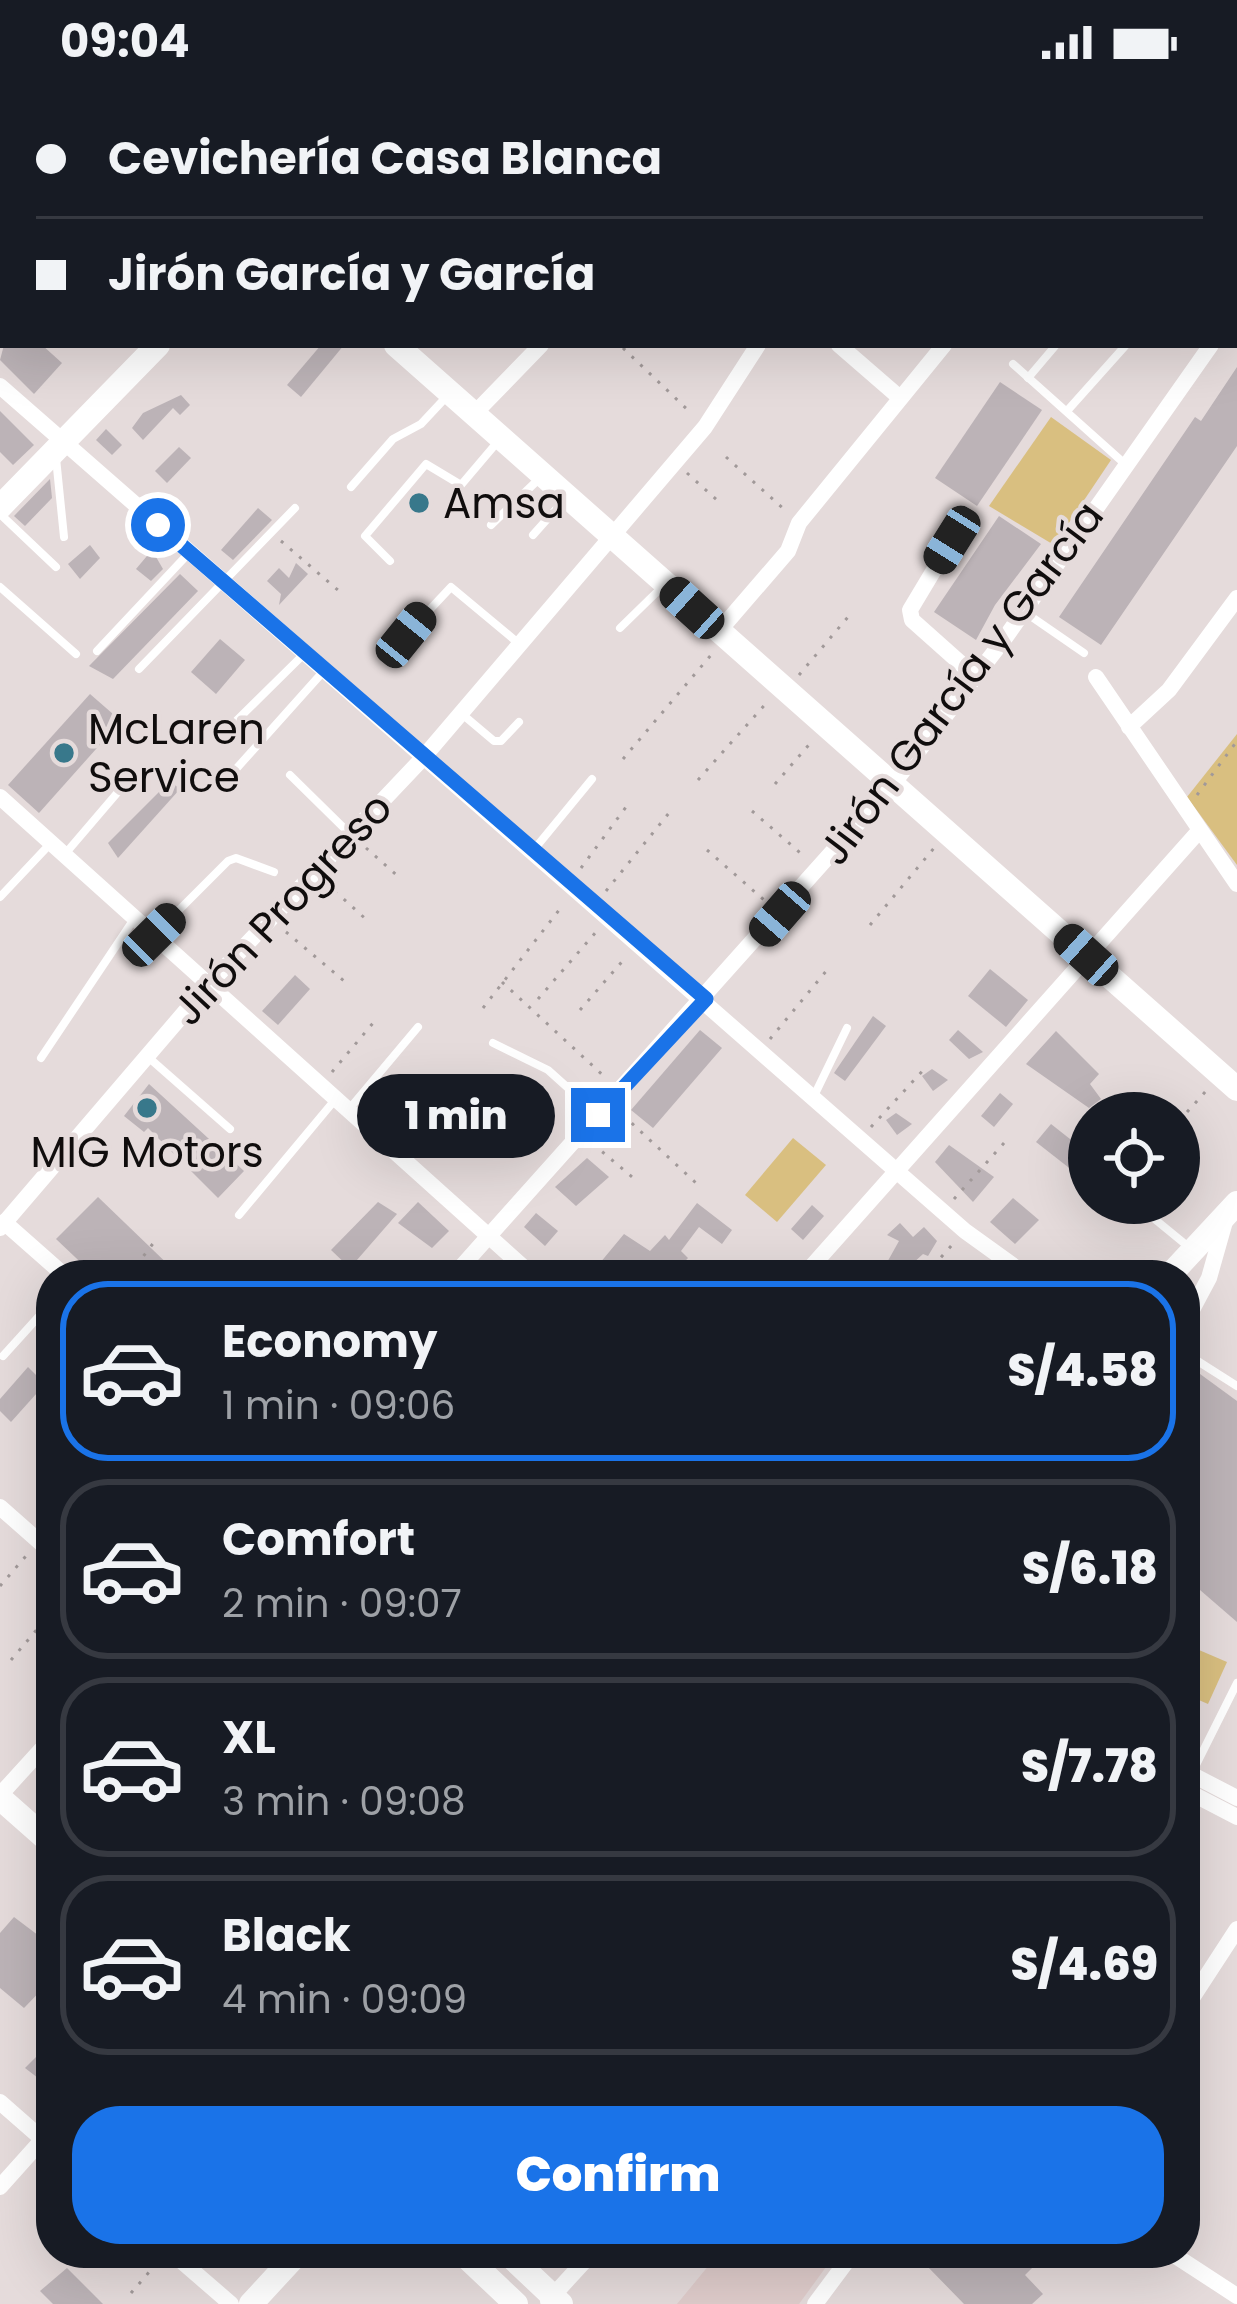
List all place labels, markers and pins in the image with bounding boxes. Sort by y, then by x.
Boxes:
place label: Amsa [443,474,565,533]
marker: Amsa [406,490,432,516]
place label: McLaren Service [88,700,265,807]
marker: McLaren Service [51,740,77,766]
marker: MIG Motors [134,1095,160,1121]
place label: MIG Motors [30,1123,264,1182]

